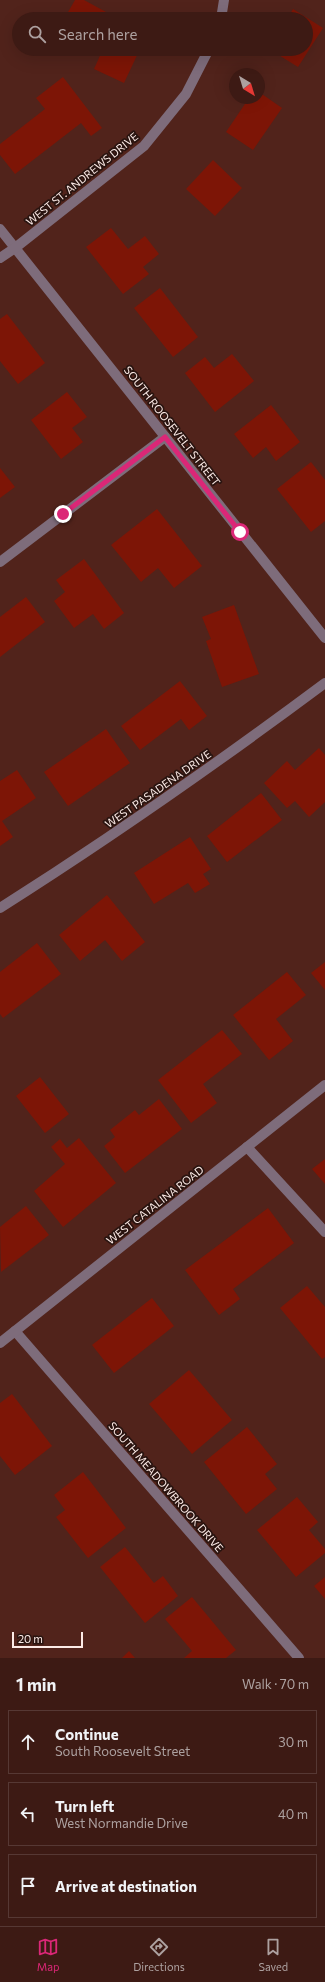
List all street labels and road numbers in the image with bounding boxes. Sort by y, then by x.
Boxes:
street label: WEST ST. ANDREWS DRIVE [23,129,140,228]
street label: SOUTH ROOSEVELT STREET [122,363,223,488]
street label: WEST PASADENA DRIVE [102,747,213,830]
street label: WEST CATALINA ROAD [103,1163,206,1247]
street label: SOUTH MEADOWBROOK DRIVE [106,1419,226,1554]

